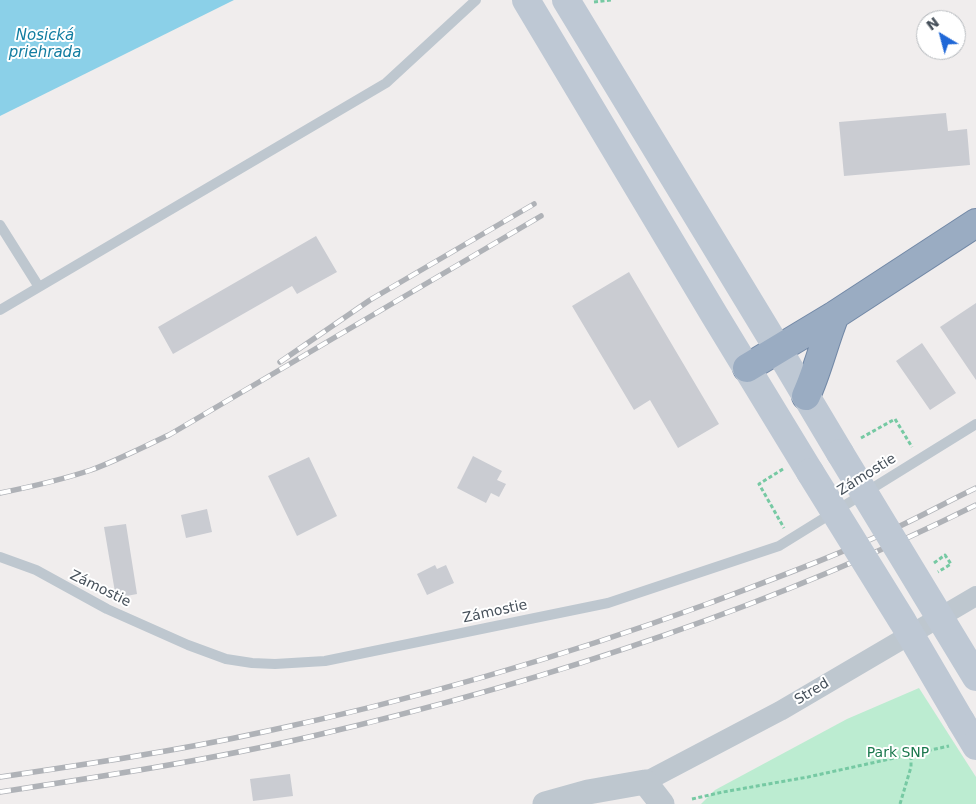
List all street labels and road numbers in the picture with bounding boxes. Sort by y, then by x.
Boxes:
street label: Zámostie [835,450,899,500]
street label: Zámostie [67,567,133,611]
street label: Zámostie [461,597,529,627]
street label: Stred [792,675,832,709]

